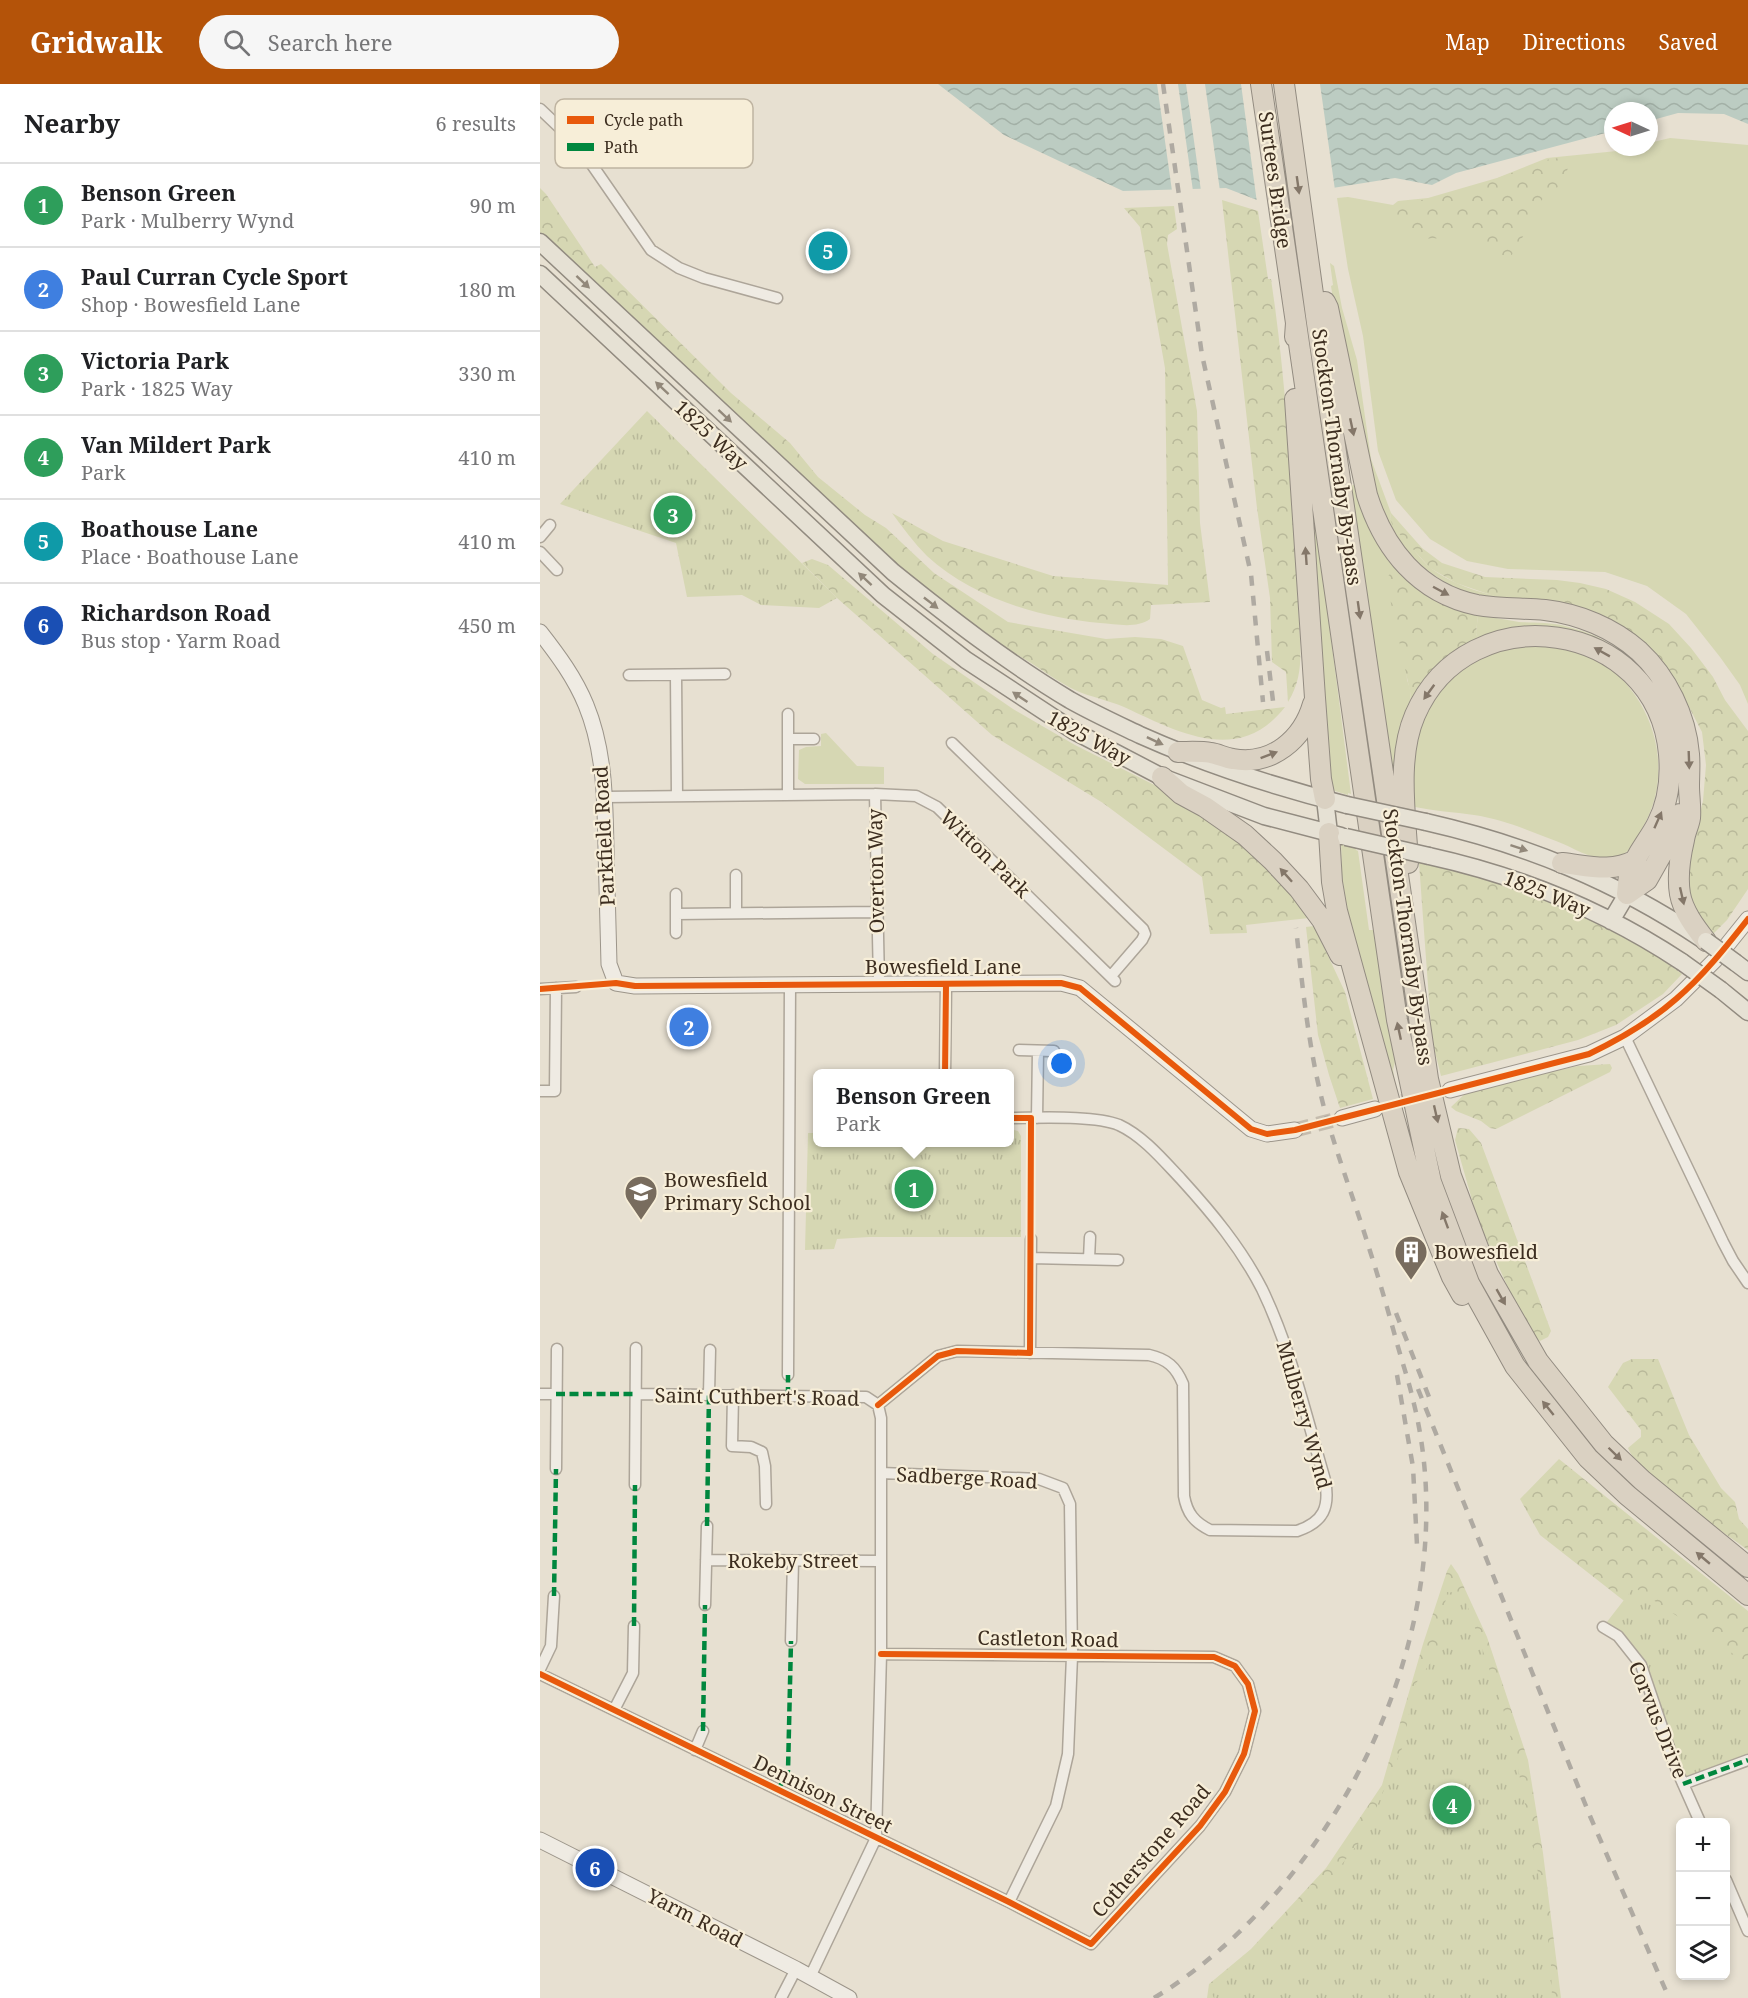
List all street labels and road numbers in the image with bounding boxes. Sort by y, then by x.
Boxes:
street label: Surtees Bridge [1253,110,1298,250]
street label: Stockton-Thornaby By-pass [1306,327,1369,587]
street label: 1825 Way [669,394,755,476]
street label: 1825 Way [1043,704,1136,772]
street label: Parkfield Road [586,765,621,907]
street label: Witton Park [934,804,1036,904]
street label: Stockton-Thornaby By-pass [1377,807,1440,1067]
street label: Overton Way [861,808,890,934]
street label: 1825 Way [1500,864,1595,923]
street label: Bowesfield Lane [865,953,1021,980]
street label: Mulberry Wynd [1270,1337,1339,1492]
street label: Saint Cuthbert's Road [654,1381,860,1412]
street label: Sadberge Road [896,1460,1038,1495]
street label: Rokeby Street [728,1547,858,1574]
street label: Castleton Road [977,1624,1119,1653]
street label: Corvus Drive [1623,1657,1694,1783]
street label: Dennison Street [749,1748,897,1839]
street label: Cotherstone Road [1085,1778,1216,1923]
street label: Yarm Road [642,1881,748,1953]

